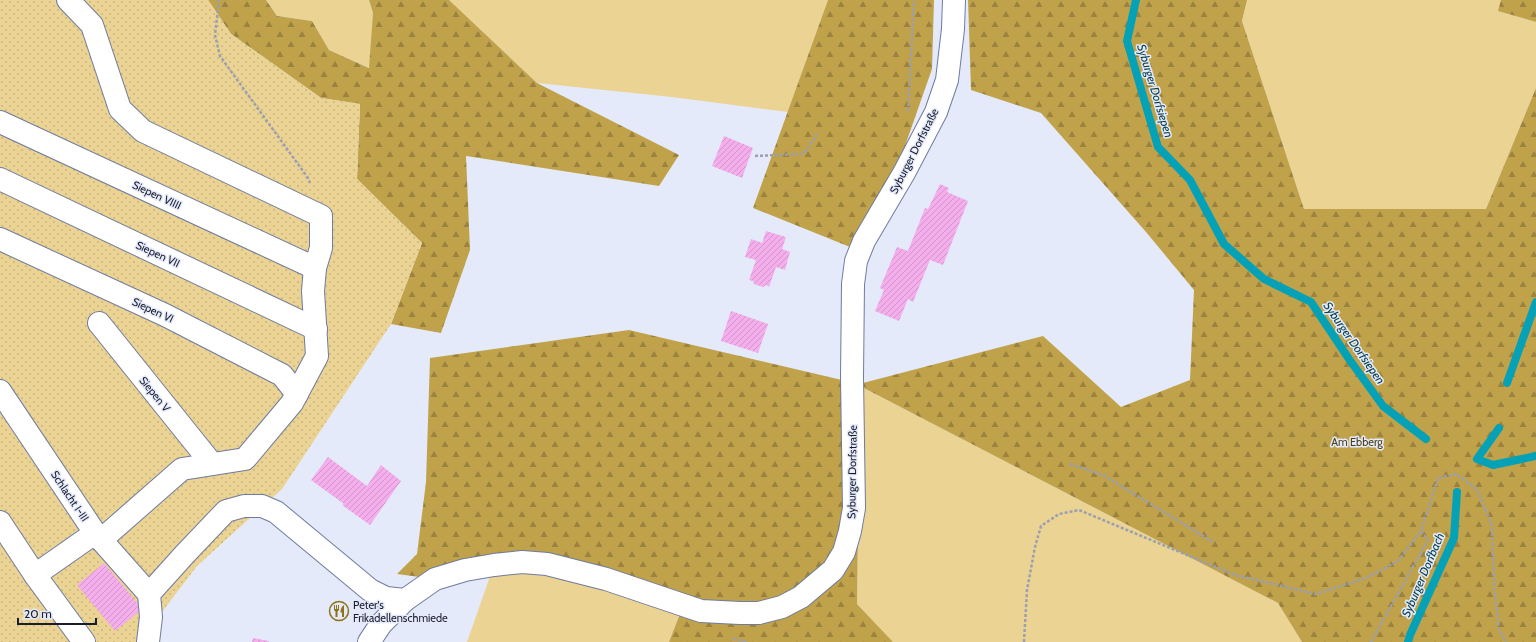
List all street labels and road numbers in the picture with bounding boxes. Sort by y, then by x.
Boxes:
street label: Syburger Dorfstraße [886,106,942,196]
street label: Siepen VIIII [130,178,184,212]
street label: Siepen VII [134,238,182,270]
street label: Siepen VI [130,294,176,326]
street label: Siepen V [137,373,174,415]
street label: Syburger Dorfstraße [844,424,860,519]
street label: Schlacht I-III [48,468,92,524]

